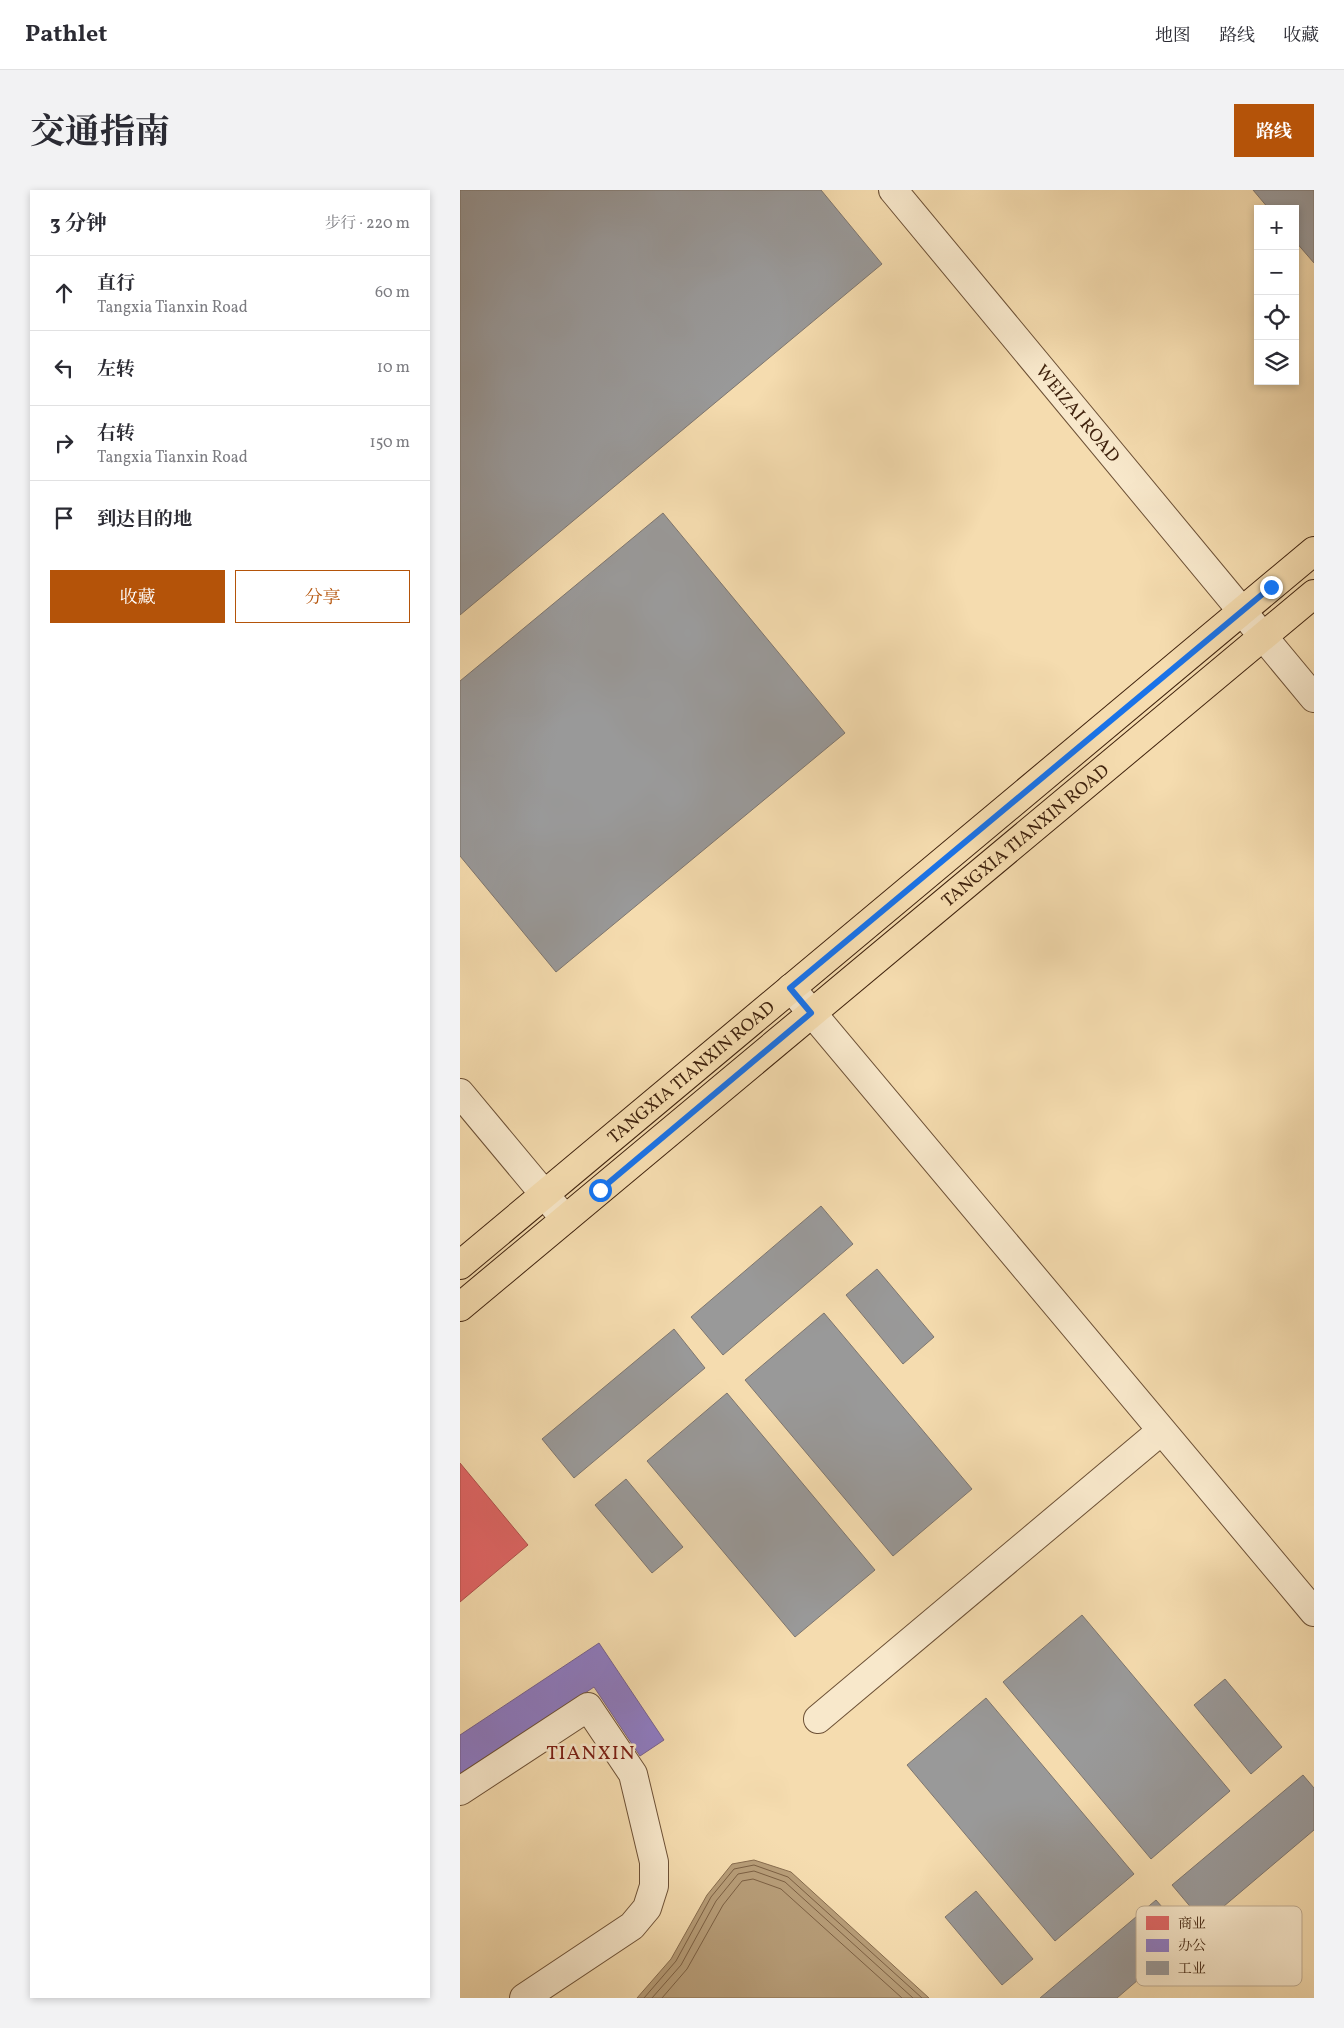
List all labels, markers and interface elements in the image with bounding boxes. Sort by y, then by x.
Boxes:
text: Pathlet [25,18,107,52]
text: 地图 [1155,24,1191,49]
text: 路线 [1219,24,1255,49]
text: 收藏 [1283,24,1319,49]
button: 路线 [1234,104,1314,157]
text: 交通指南 [30,110,170,158]
map controls [1254,205,1299,385]
button: + [1254,205,1299,250]
text: 3 分钟 [50,210,107,239]
text: 步行 · 220 m [324,213,410,235]
button: − [1254,250,1299,295]
text: 直行 [97,271,135,297]
icon: ahead [50,279,78,307]
text: 60 m [375,282,410,304]
button: locate [1254,295,1299,340]
text: Tangxia Tianxin Road [97,297,248,319]
button: layers [1254,340,1299,385]
icon: left [50,354,78,382]
text: 左转 [97,357,135,383]
text: 10 m [377,357,410,379]
street label: WEIZAI ROAD [1029,360,1125,469]
text: 右转 [97,421,135,447]
icon: right [50,429,78,457]
text: 150 m [369,432,410,454]
text: Tangxia Tianxin Road [97,447,248,469]
icon: arrive [50,504,78,532]
text: 到达目的地 [97,507,192,533]
button: 收藏 [50,570,225,623]
button: 分享 [235,570,410,623]
route end [1260,576,1283,599]
street label: TANGXIA TIANXIN ROAD [937,759,1115,914]
street label: TANGXIA TIANXIN ROAD [603,996,781,1150]
route start [589,1179,612,1202]
district label: TIANXIN [546,1740,636,1768]
legend [1136,1906,1302,1986]
text: 商业 [1178,1915,1206,1934]
text: 办公 [1178,1937,1206,1956]
text: 工业 [1178,1960,1206,1979]

